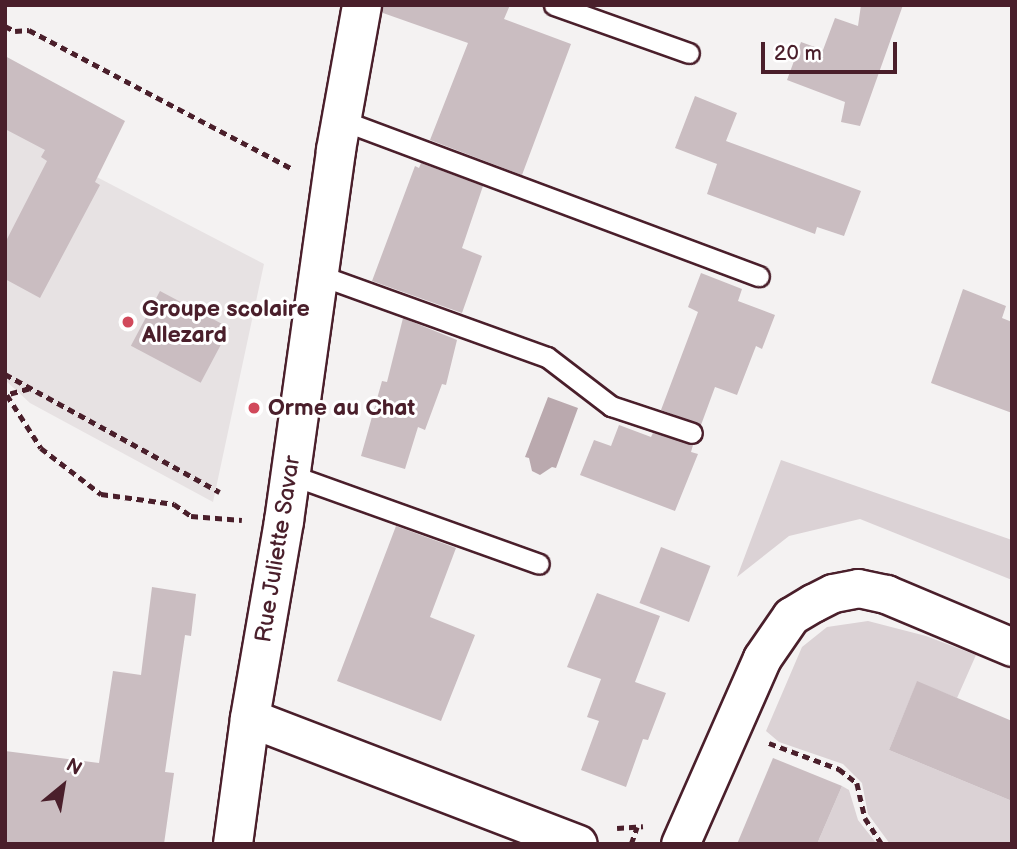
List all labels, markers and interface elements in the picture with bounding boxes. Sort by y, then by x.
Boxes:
scale bar [765,28,902,72]
text: 20 m [774,41,822,66]
place label: Groupe scolaire Allezard [142,295,310,349]
marker: Groupe scolaire Allezard [120,314,136,330]
place label: Orme au Chat [268,394,415,422]
marker: Orme au Chat [246,400,262,416]
street label: Rue Juliette Savar [249,453,307,645]
north arrow [28,751,98,821]
text: N [62,754,86,781]

